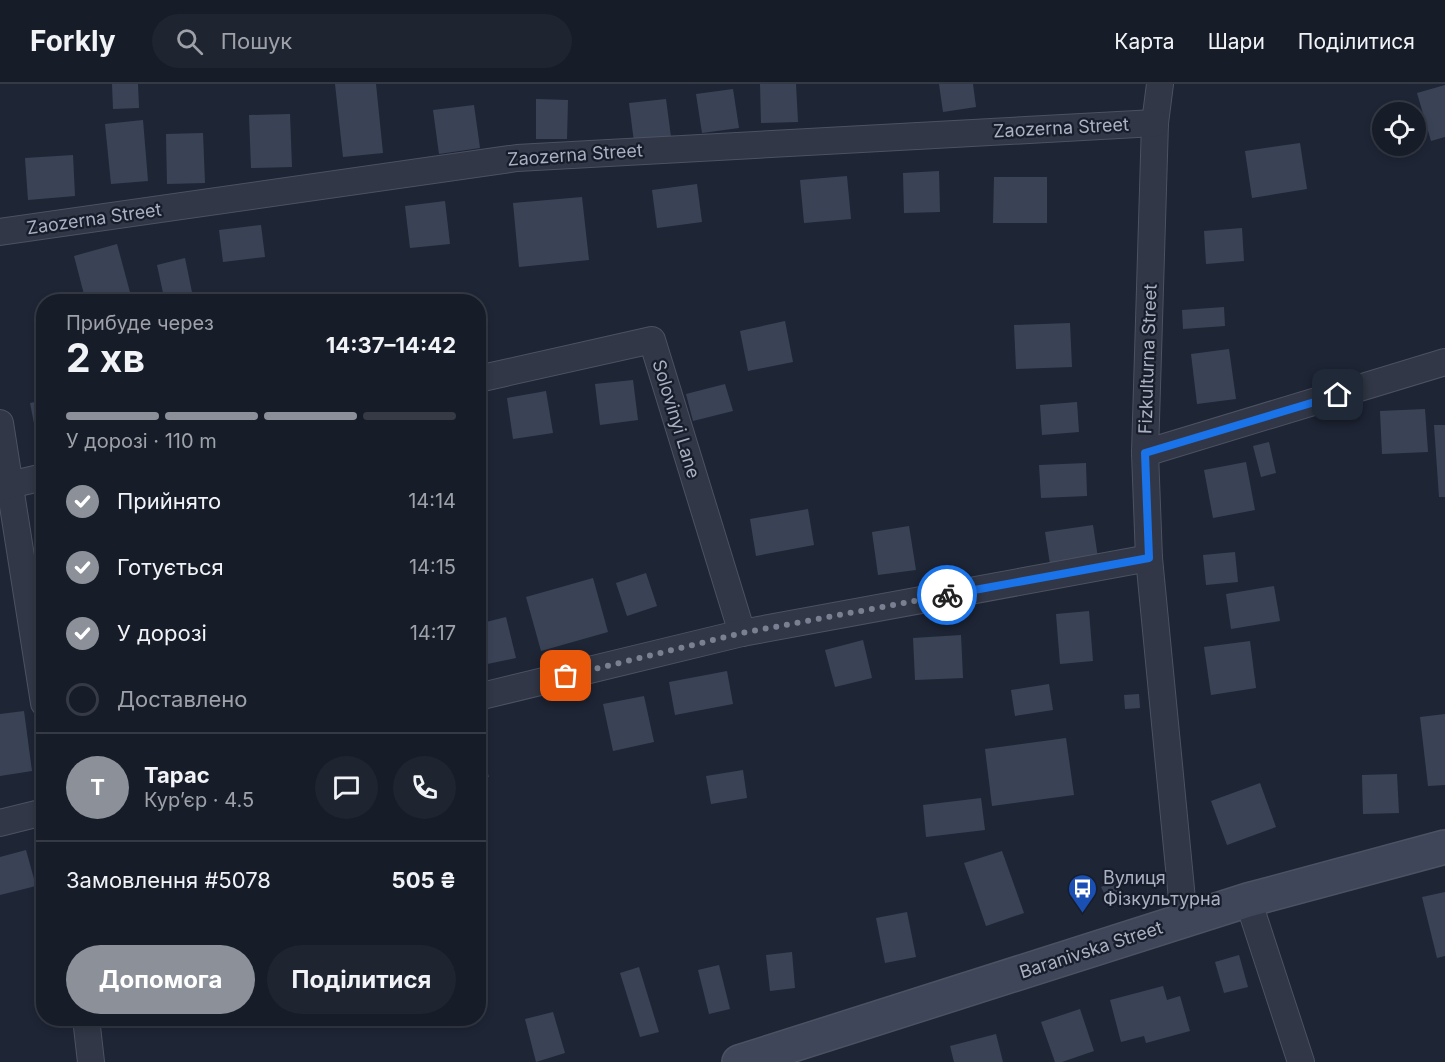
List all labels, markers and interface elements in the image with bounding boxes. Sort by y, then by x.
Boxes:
search box [152,14,572,68]
text: Forkly [30,24,116,58]
icon: search [173,25,206,58]
text: Пошук [221,28,292,54]
text: Карта [1114,29,1175,54]
text: Шари [1208,29,1265,54]
text: Поділитися [1298,29,1415,54]
map controls [1372,102,1426,156]
button: locate [1372,102,1426,156]
street label: Zaozerna Street [993,113,1129,142]
street label: Zaozerna Street [506,139,644,170]
street label: Zaozerna Street [25,199,163,238]
street label: Fizkulturna Street [1134,283,1161,434]
text: Прибуде через [66,311,214,335]
text: 14:37–14:42 [326,332,456,358]
text: 2 хв [66,334,145,381]
street label: Solovinyi Lane [648,357,704,481]
pin [1312,369,1363,420]
icon: home [1321,378,1354,411]
text: У дорозі · 110 m [66,429,217,453]
icon: check [66,485,99,518]
text: Прийнято [117,488,221,514]
text: 14:14 [408,489,456,513]
icon: check [66,551,99,584]
text: Готується [117,554,224,580]
text: 14:15 [409,555,456,579]
courier [917,565,977,625]
icon: bike [931,579,964,612]
icon: check [66,617,99,650]
text: У дорозі [117,620,207,646]
text: 14:17 [410,621,456,645]
pin [540,650,591,701]
icon: bag [549,659,582,692]
text: Доставлено [117,686,248,712]
button: chat [315,756,378,819]
button: phone [393,756,456,819]
text: Тарас [144,762,210,788]
text: Т [90,774,105,800]
text: Кур’єр · 4.5 [144,788,254,812]
text: Замовлення #5078 [66,867,271,893]
text: 505 ₴ [392,867,456,893]
place label: Вулиця Фізкультурна [1103,867,1221,909]
bus stop icon: Вулиця Фізкультурна [1066,872,1098,914]
street label: Baranivska Street [1017,916,1165,983]
button: Допомога [66,945,255,1014]
button: Поділитися [267,945,456,1014]

